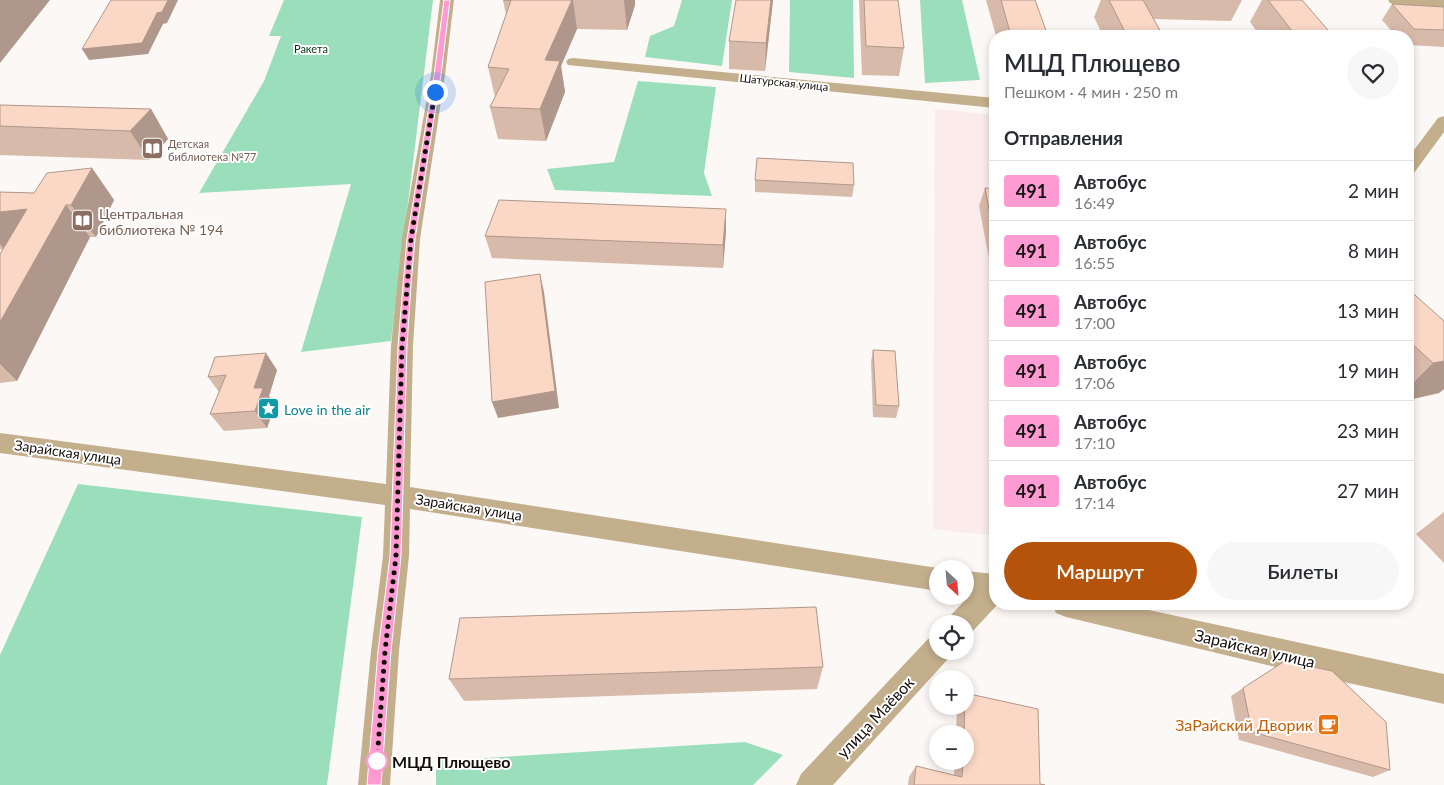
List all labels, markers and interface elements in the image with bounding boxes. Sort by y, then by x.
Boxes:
park label: Ракета [294,42,328,55]
button: heart [1347,47,1399,99]
text: МЦД Плющево [1004,48,1181,77]
street label: Шатурская улица [739,71,829,93]
your location [423,80,448,105]
text: Пешком · 4 мин · 250 m [1004,82,1178,101]
text: Отправления [1004,126,1123,149]
library icon: Детская библиотека №77 [140,137,164,161]
place label: Детская библиотека №77 [168,137,256,163]
text: Автобус [1074,170,1147,193]
text: 2 мин [1348,179,1399,202]
text: 491 [1016,180,1047,202]
text: 16:49 [1074,193,1115,212]
place label: Центральная библиотека № 194 [99,205,223,238]
library icon: Центральная библиотека № 194 [71,209,95,233]
text: Автобус [1074,230,1147,253]
text: 8 мин [1348,239,1399,262]
text: 491 [1016,240,1047,262]
text: 16:55 [1074,253,1115,272]
text: Автобус [1074,290,1147,313]
text: 13 мин [1337,299,1399,322]
text: 491 [1016,300,1047,322]
text: 17:00 [1074,313,1115,332]
text: Автобус [1074,350,1147,373]
text: 19 мин [1337,359,1399,382]
text: 491 [1016,360,1047,382]
text: 17:06 [1074,373,1115,392]
place icon: Love in the air [256,397,280,421]
place label: Love in the air [284,401,370,418]
text: Автобус [1074,410,1147,433]
text: 23 мин [1337,419,1399,442]
text: 491 [1016,420,1047,442]
text: 17:10 [1074,433,1115,452]
street label: Зарайская улица [14,436,122,468]
text: Автобус [1074,470,1147,493]
text: 27 мин [1337,479,1399,502]
text: 491 [1016,480,1047,502]
street label: Зарайская улица [415,490,523,524]
text: 17:14 [1074,493,1115,512]
button: Маршрут [1004,542,1197,600]
button: Билеты [1207,542,1399,600]
north arrow [929,560,974,605]
map controls [929,560,974,770]
button: locate [929,615,974,660]
street label: Зарайская улица [1193,625,1317,671]
button: + [929,670,974,715]
street label: улица Маёвок [833,672,918,762]
cafe icon: ЗаРайский Дворик [1317,712,1341,736]
place label: ЗаРайский Дворик [1175,715,1314,734]
button: − [929,725,974,770]
marker: МЦД Плющево [366,750,388,772]
place label: МЦД Плющево [392,752,511,771]

